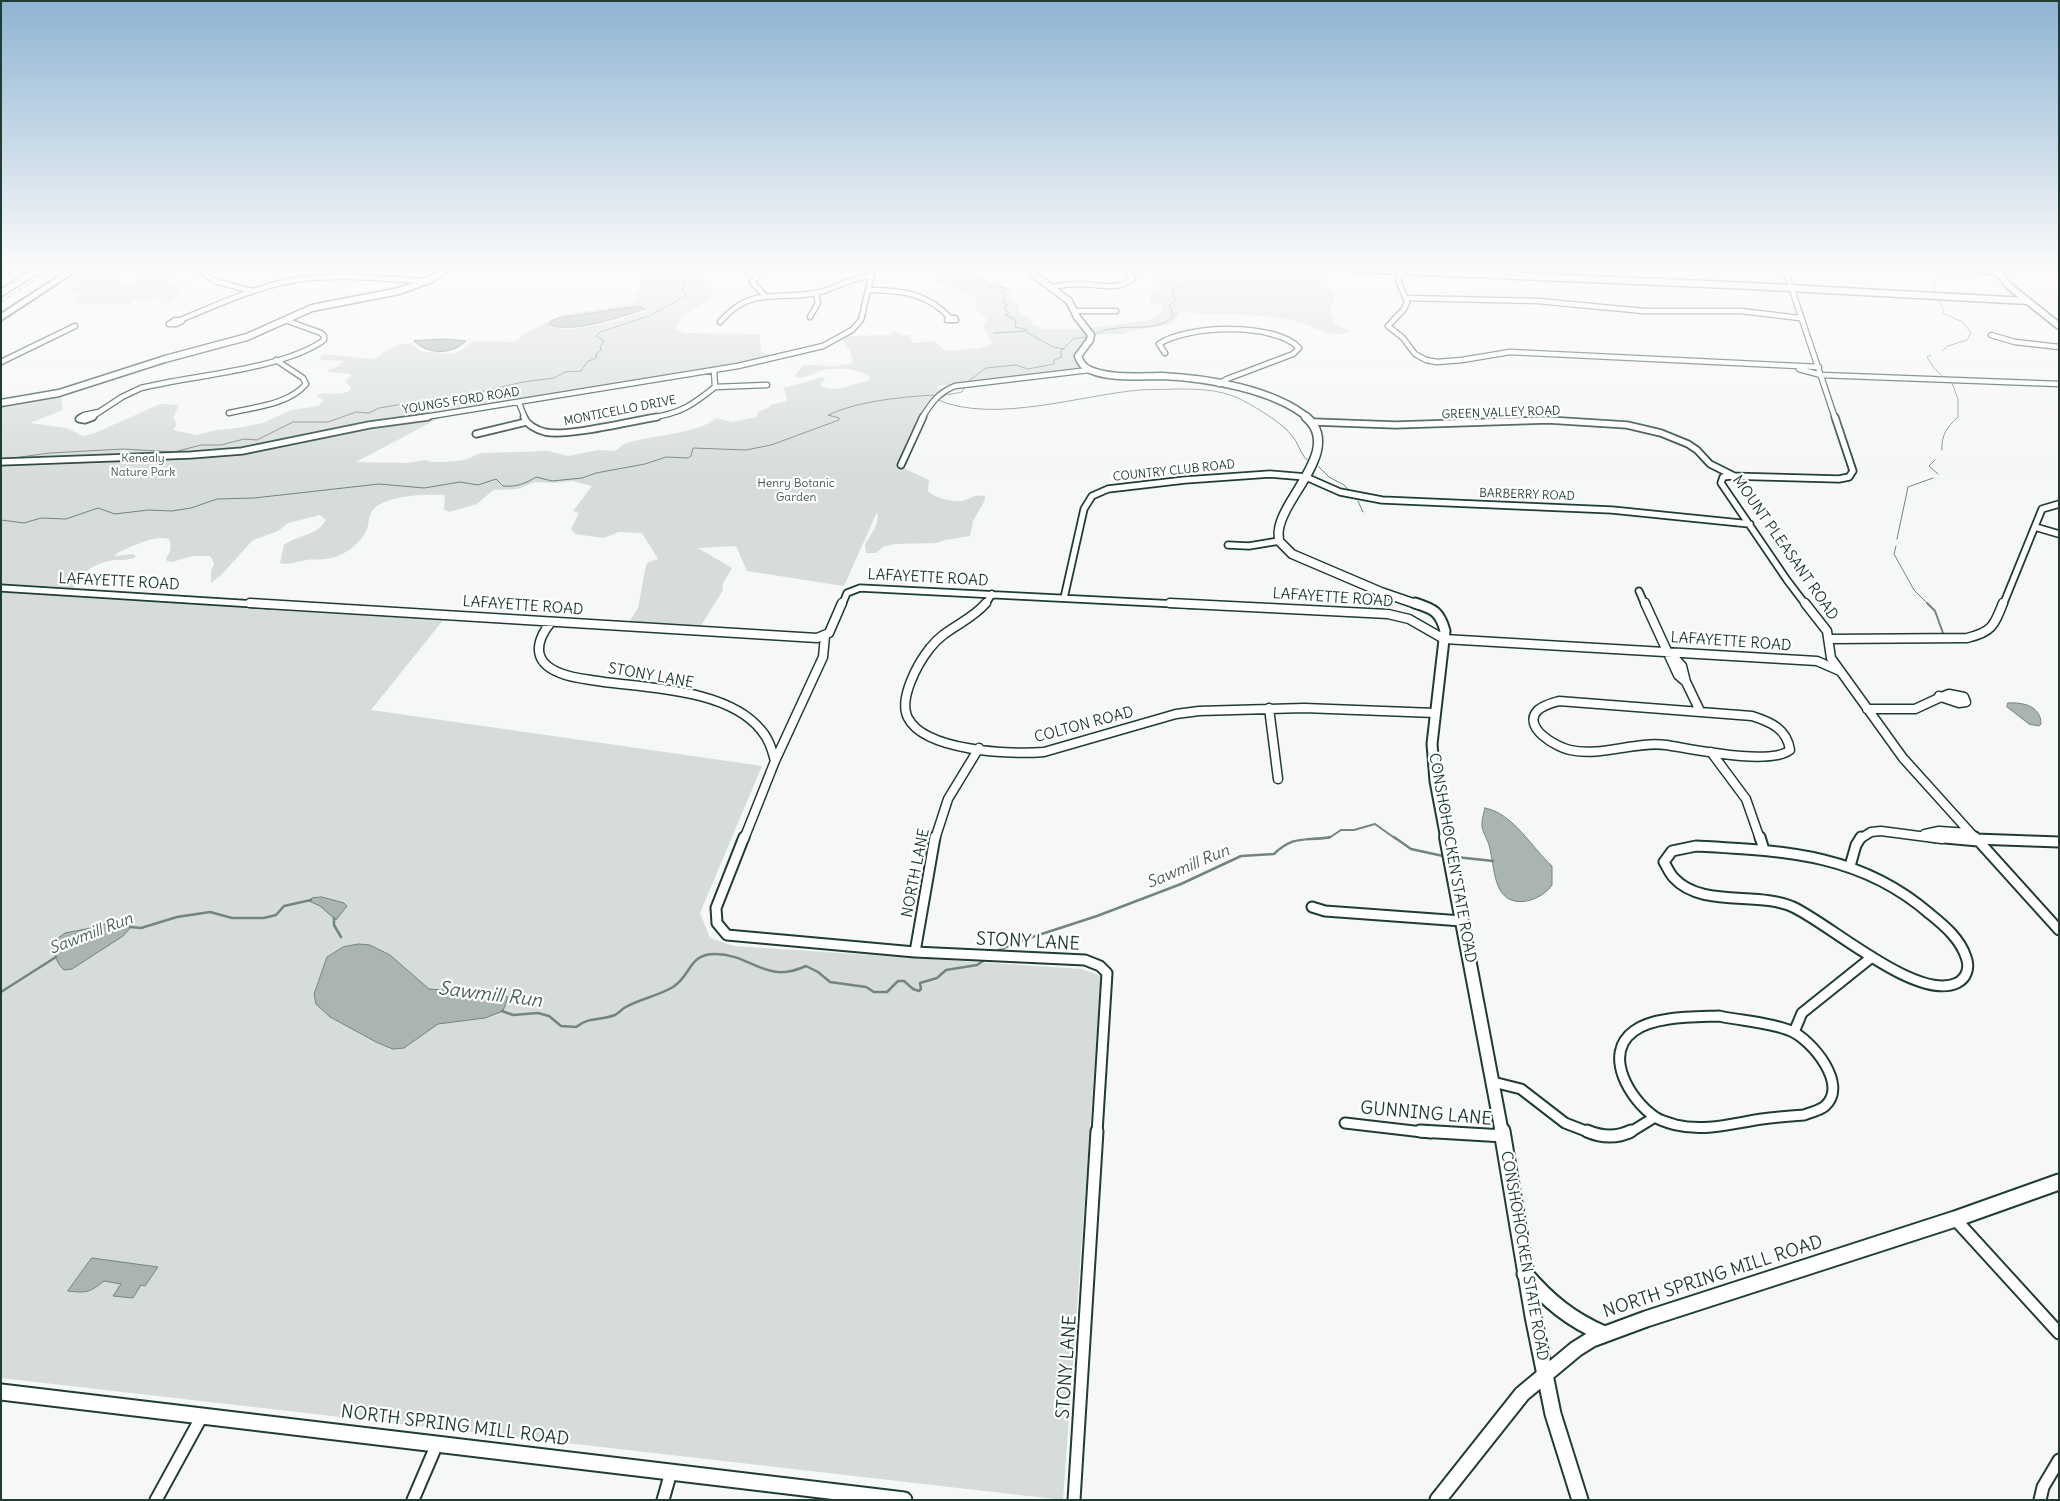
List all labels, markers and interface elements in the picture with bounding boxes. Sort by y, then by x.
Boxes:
street label: YOUNGS FORD ROAD [401,385,521,417]
street label: MONTICELLO DRIVE [563,393,677,429]
street label: GREEN VALLEY ROAD [1441,404,1561,422]
park label: Kenealy Nature Park [111,452,175,480]
street label: COUNTRY CLUB ROAD [1112,457,1236,485]
street label: MOUNT PLEASANT ROAD [1728,472,1842,624]
park label: Henry Botanic Garden [757,477,835,505]
street label: BARBERRY ROAD [1479,486,1575,504]
street label: LAFAYETTE ROAD [867,566,989,590]
street label: LAFAYETTE ROAD [58,570,180,594]
street label: LAFAYETTE ROAD [1272,585,1394,611]
street label: LAFAYETTE ROAD [462,593,584,619]
street label: LAFAYETTE ROAD [1670,629,1792,655]
street label: STONY LANE [607,660,695,692]
street label: COLTON ROAD [1032,703,1136,747]
street label: CONSHOHOCKEN STATE ROAD [1425,752,1479,964]
street label: NORTH LANE [899,827,933,919]
water label: Sawmill Run [1144,841,1232,893]
water label: Sawmill Run [47,909,135,959]
street label: STONY LANE [976,928,1080,956]
water label: Sawmill Run [437,977,543,1013]
street label: GUNNING LANE [1359,1097,1493,1131]
street label: CONSHOHOCKEN STATE ROAD [1497,1150,1551,1362]
street label: NORTH SPRING MILL ROAD [1600,1231,1826,1323]
street label: STONY LANE [1053,1314,1081,1420]
street label: NORTH SPRING MILL ROAD [340,1401,570,1451]

